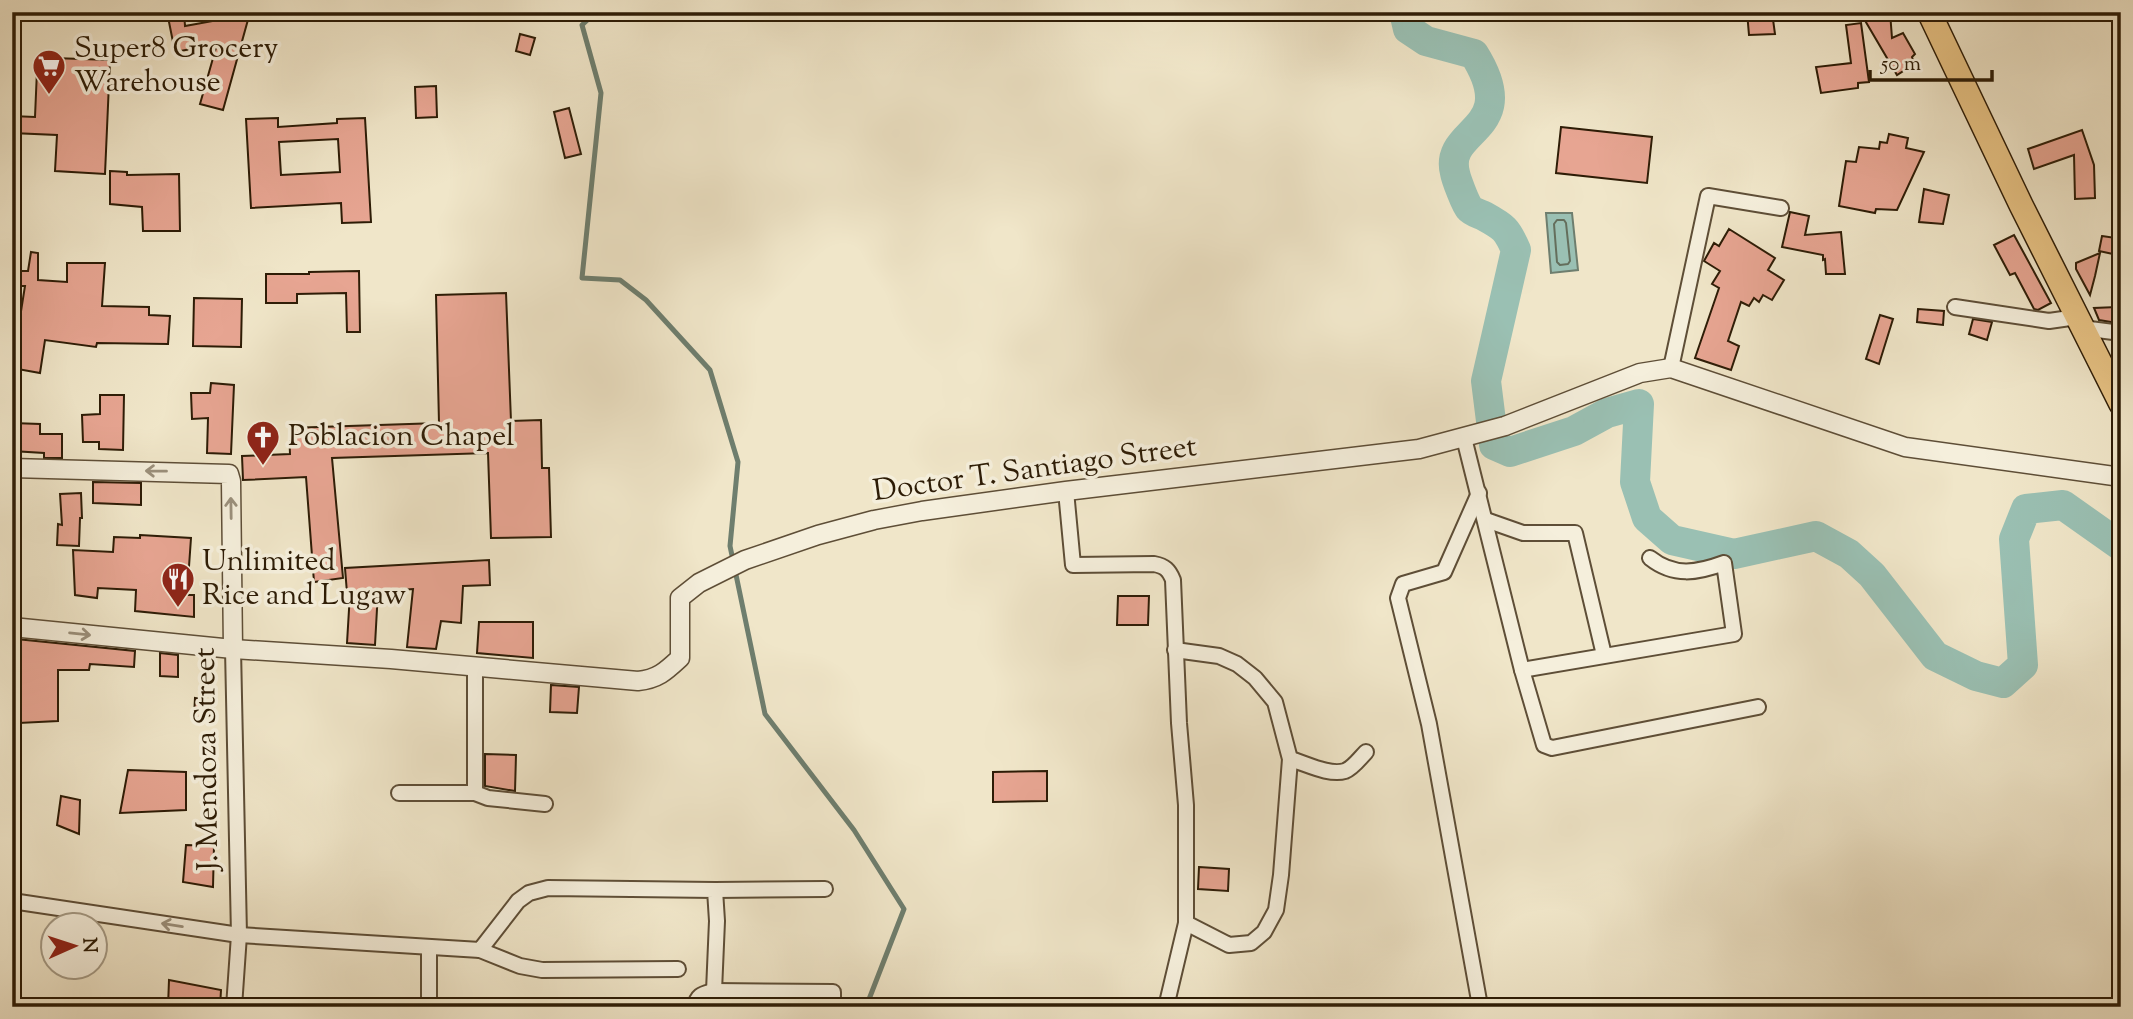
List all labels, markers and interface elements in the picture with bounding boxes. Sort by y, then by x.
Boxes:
place label: Super8 Grocery Warehouse [74,28,278,105]
scale bar [1870,38,1993,82]
supermarket icon: Super8 Grocery Warehouse [30,47,68,96]
text: 50 m [1880,50,1921,80]
place label: Poblacion Chapel [288,416,514,459]
church icon: Poblacion Chapel [244,418,282,467]
street label: Doctor T. Santiago Street [870,426,1200,514]
one-way arrow [144,464,167,478]
one-way arrow [224,496,238,519]
place label: Unlimited Rice and Lugaw [202,541,406,618]
restaurant icon: Unlimited Rice and Lugaw [159,560,197,609]
one-way arrow [68,628,91,641]
street label: J. Mendoza Street [185,647,231,873]
north arrow [38,911,108,981]
one-way arrow [161,918,184,931]
text: N [75,937,102,954]

